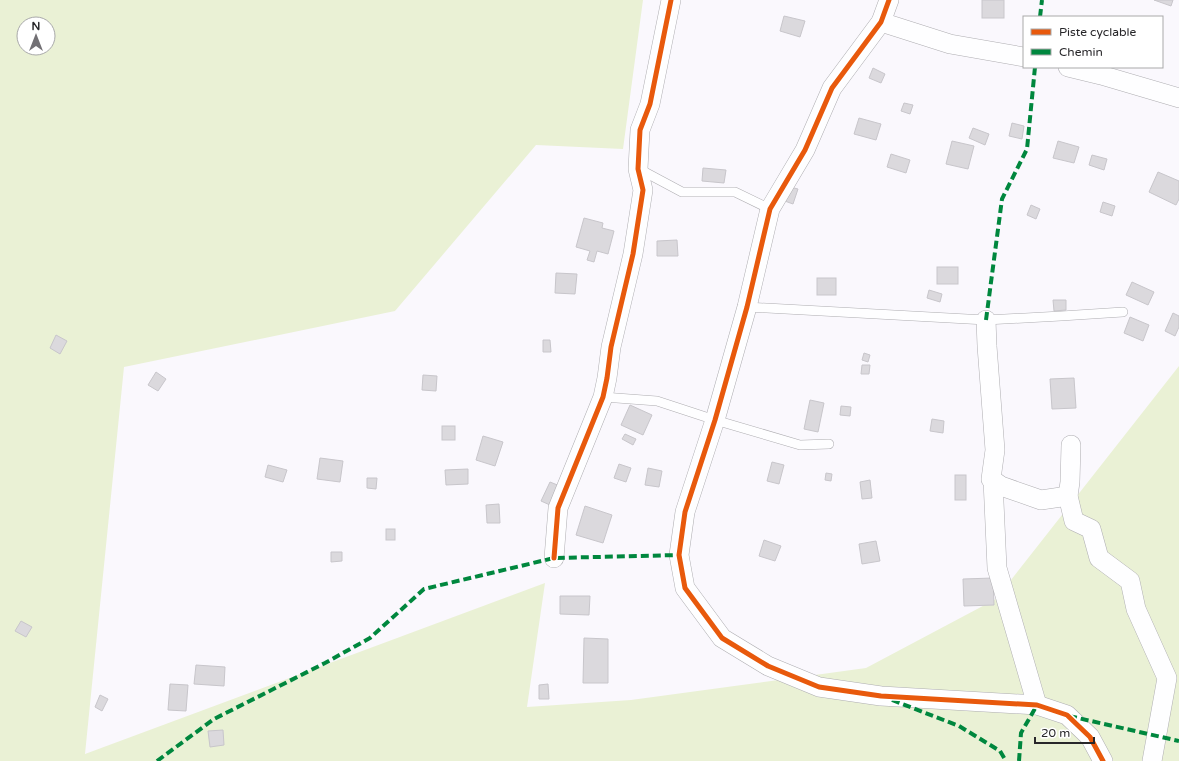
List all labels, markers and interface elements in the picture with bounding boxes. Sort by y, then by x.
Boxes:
north arrow [16,16,56,56]
legend [1023,16,1163,68]
text: N [32,20,40,33]
text: Piste cyclable [1059,25,1137,39]
text: Chemin [1059,45,1103,59]
scale bar [1035,719,1094,745]
text: 20 m [1041,726,1070,740]

